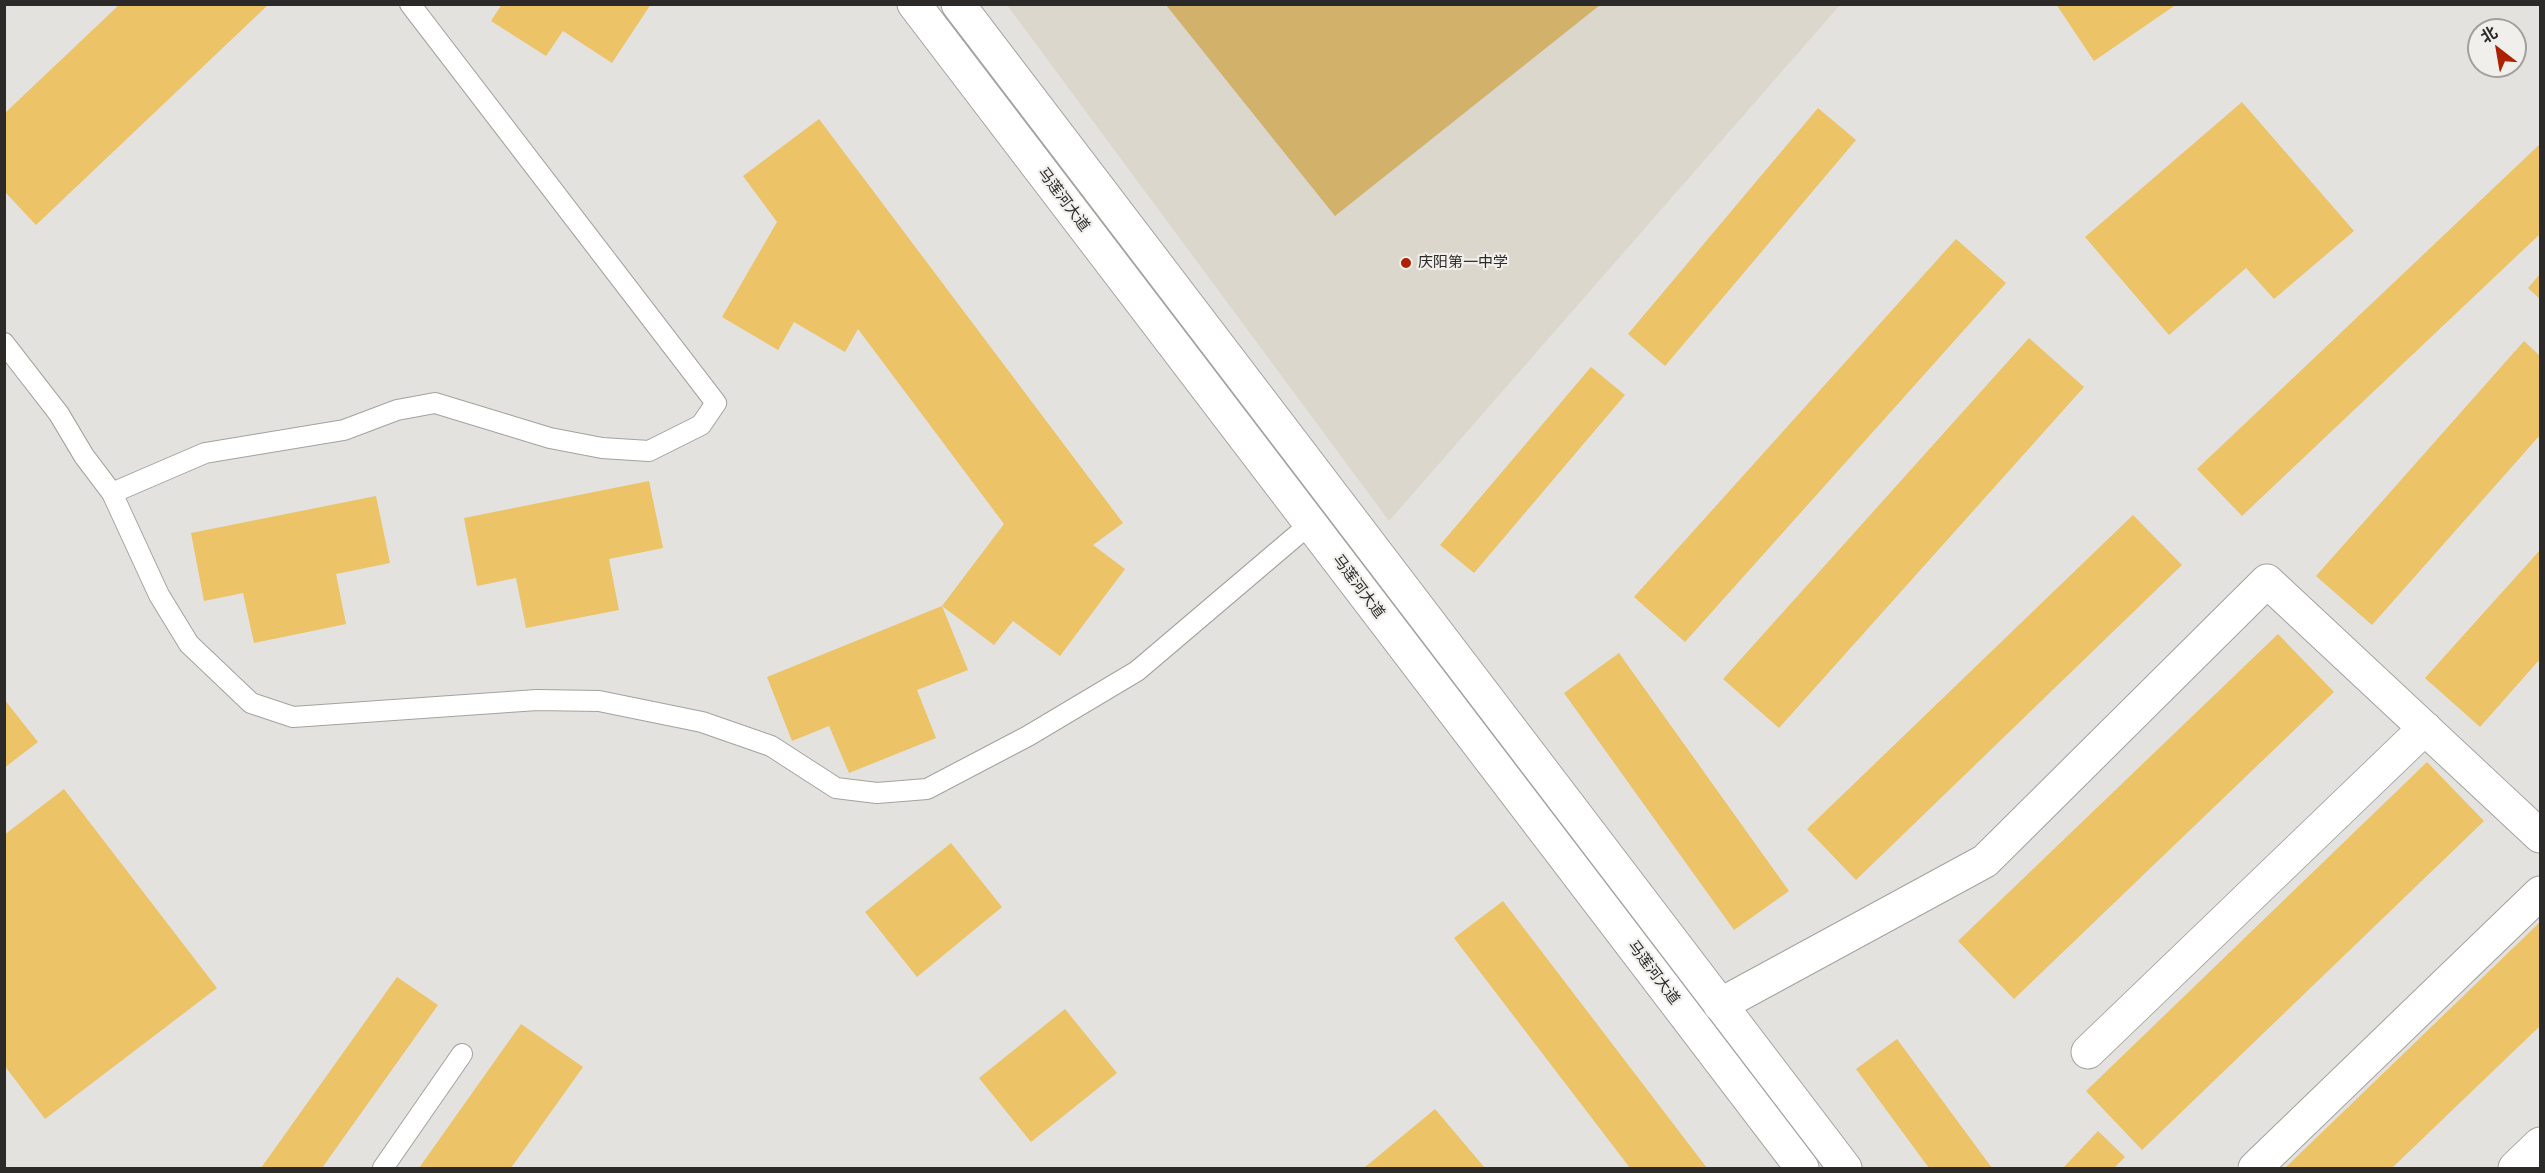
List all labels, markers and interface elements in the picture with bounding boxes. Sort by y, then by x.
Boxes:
north arrow [2467,18,2527,78]
text: 北 [2476,20,2502,49]
street label: 马莲河大道 [1033,165,1093,235]
place label: 庆阳第一中学 [1418,254,1508,272]
marker: 庆阳第一中学 [1399,256,1413,270]
street label: 马莲河大道 [1328,552,1388,622]
street label: 马莲河大道 [1623,938,1683,1008]

